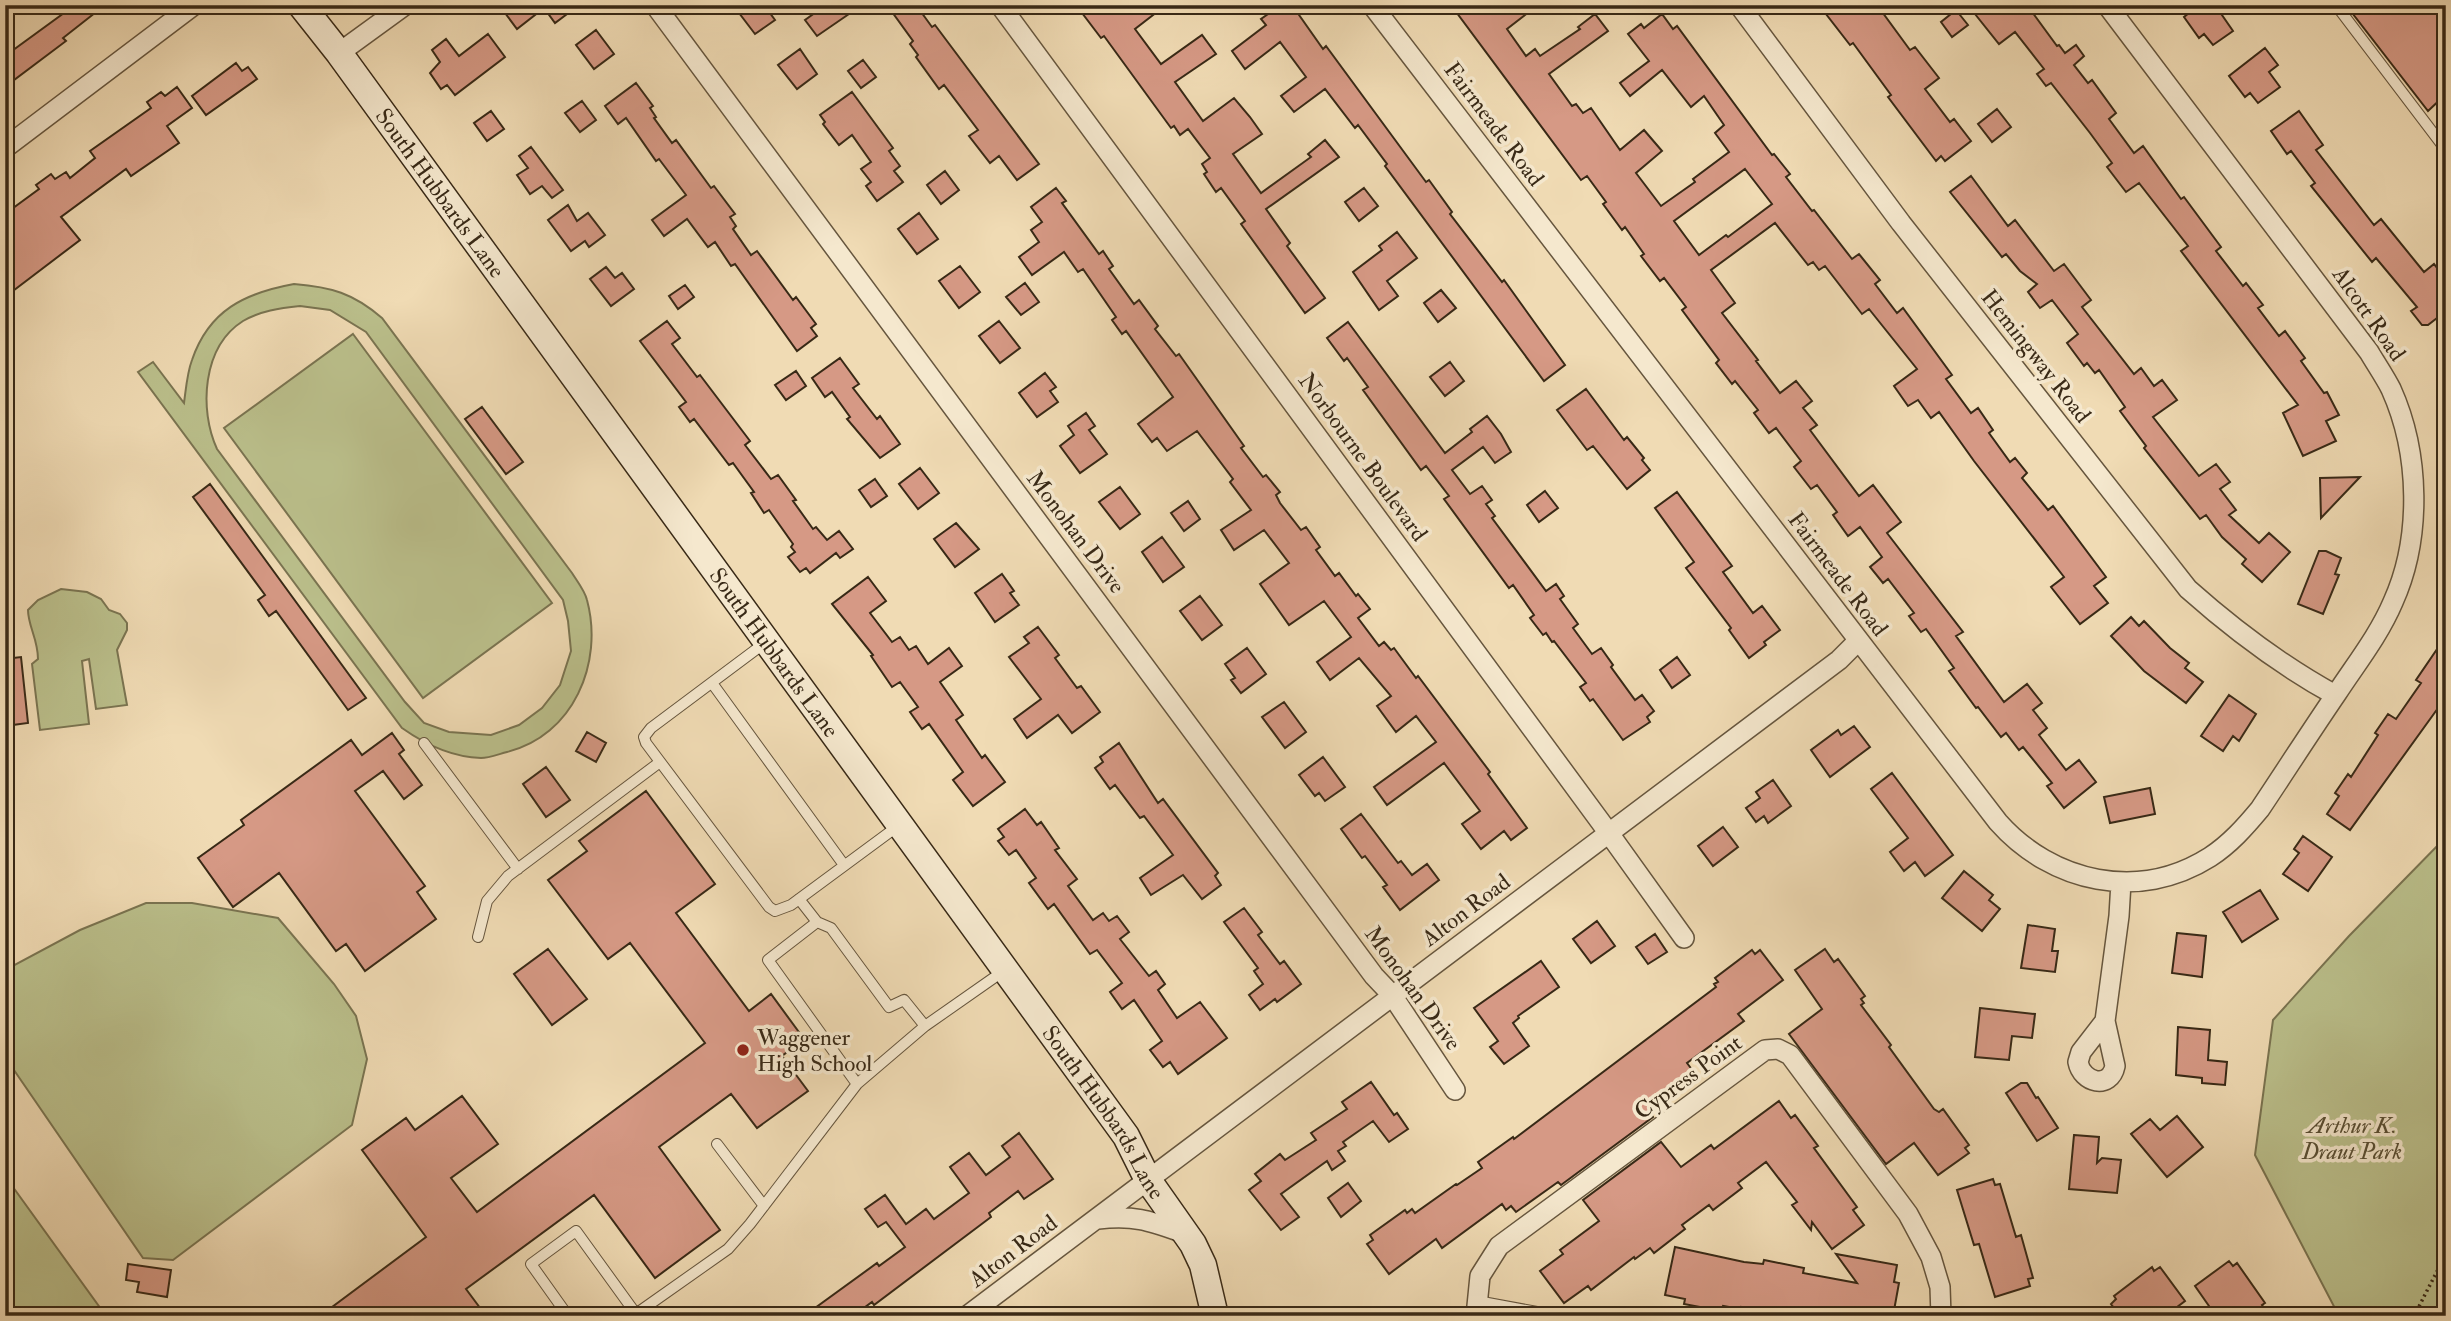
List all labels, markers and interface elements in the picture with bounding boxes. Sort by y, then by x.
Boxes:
street label: Fairmeade Road [1438,56,1550,192]
street label: South Hubbards Lane [369,102,512,284]
street label: Alcott Road [2325,260,2412,367]
street label: Hemingway Road [1975,283,2097,429]
street label: Norbourne Boulevard [1292,367,1434,547]
street label: Monohan Drive [1020,465,1132,600]
street label: Fairmeade Road [1782,506,1894,642]
street label: South Hubbards Lane [703,562,846,743]
street label: Alton Road [1415,867,1516,953]
street label: Monohan Drive [1358,920,1468,1056]
street label: South Hubbards Lane [1036,1020,1172,1205]
place label: Waggener High School [756,1023,872,1078]
street label: Cypress Point [1628,1028,1748,1127]
marker: Waggener High School [735,1042,751,1058]
park label: Arthur K. Draut Park [2301,1111,2402,1166]
street label: Alton Road [962,1208,1063,1294]

